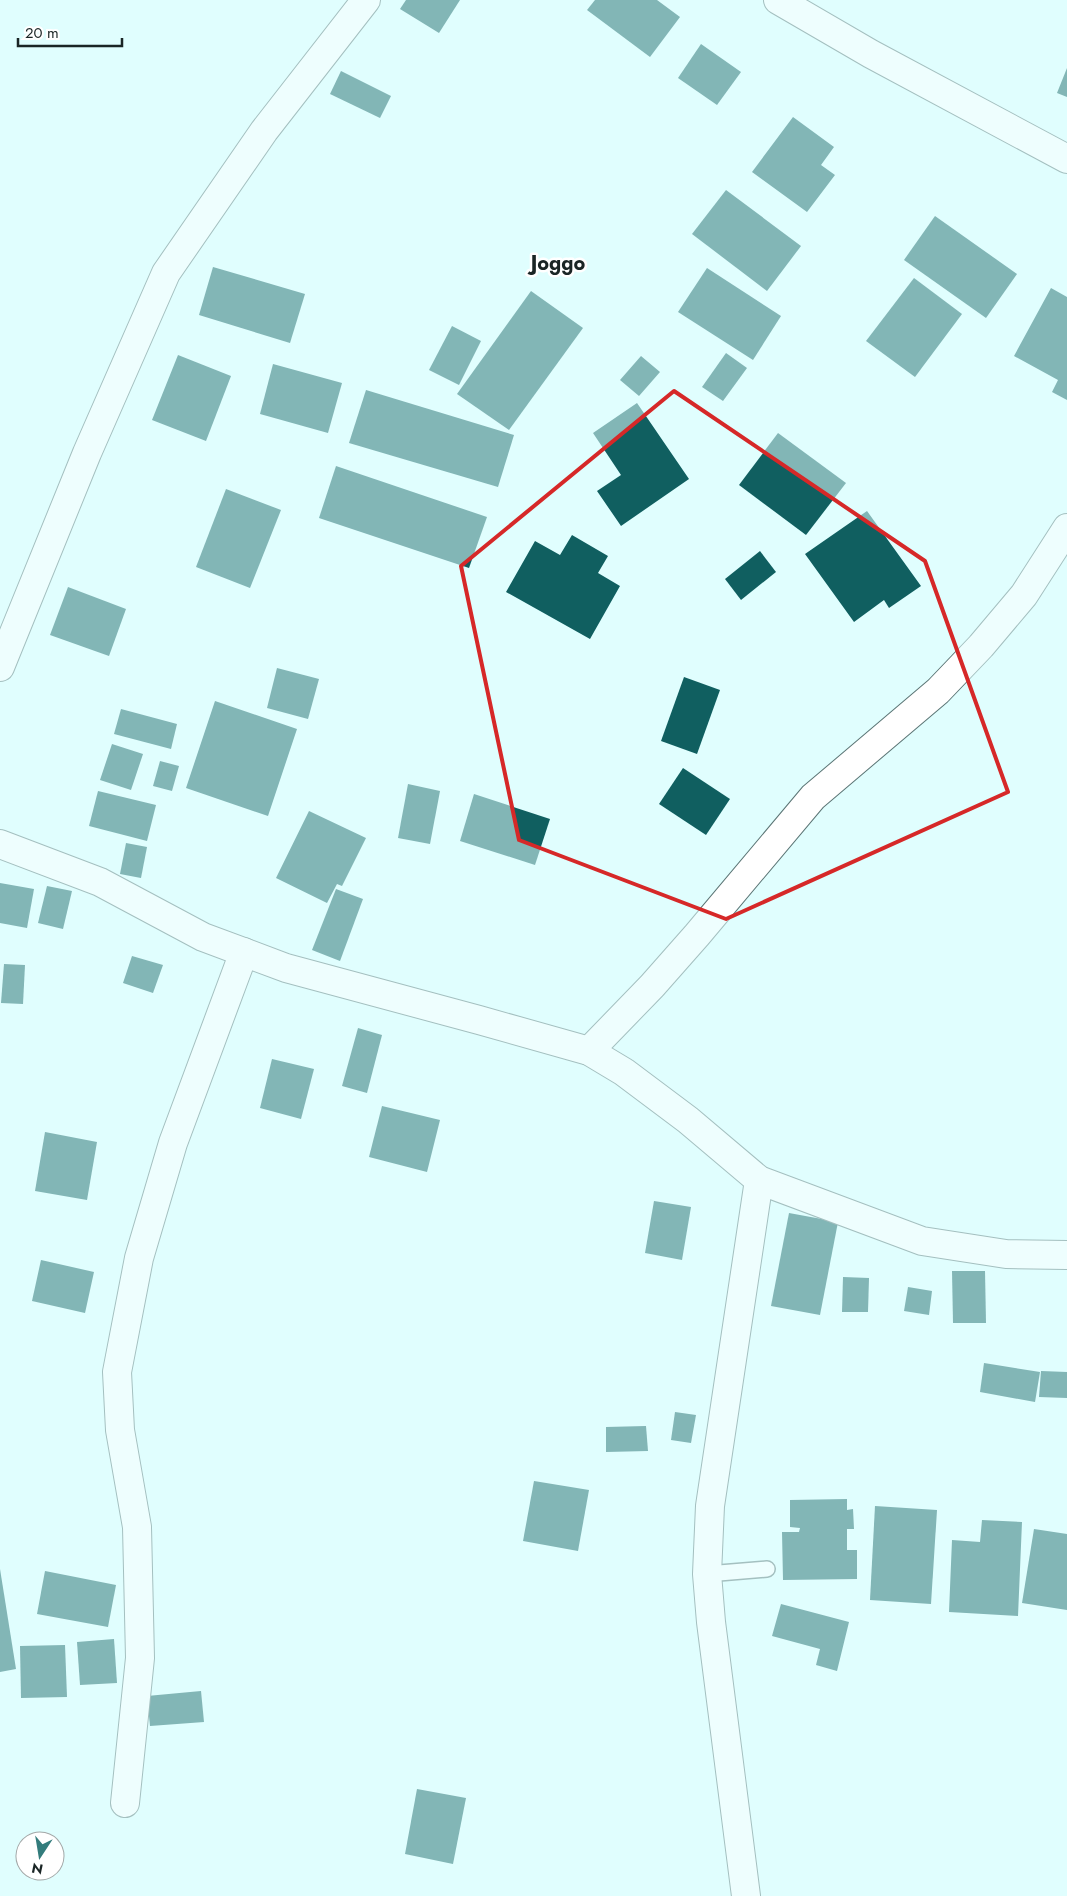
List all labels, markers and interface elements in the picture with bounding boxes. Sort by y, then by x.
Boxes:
scale bar [18,15,121,47]
text: 20 m [25,22,59,44]
district label: Joggo [527,249,585,278]
north arrow [15,1831,65,1881]
text: N [30,1858,45,1880]

